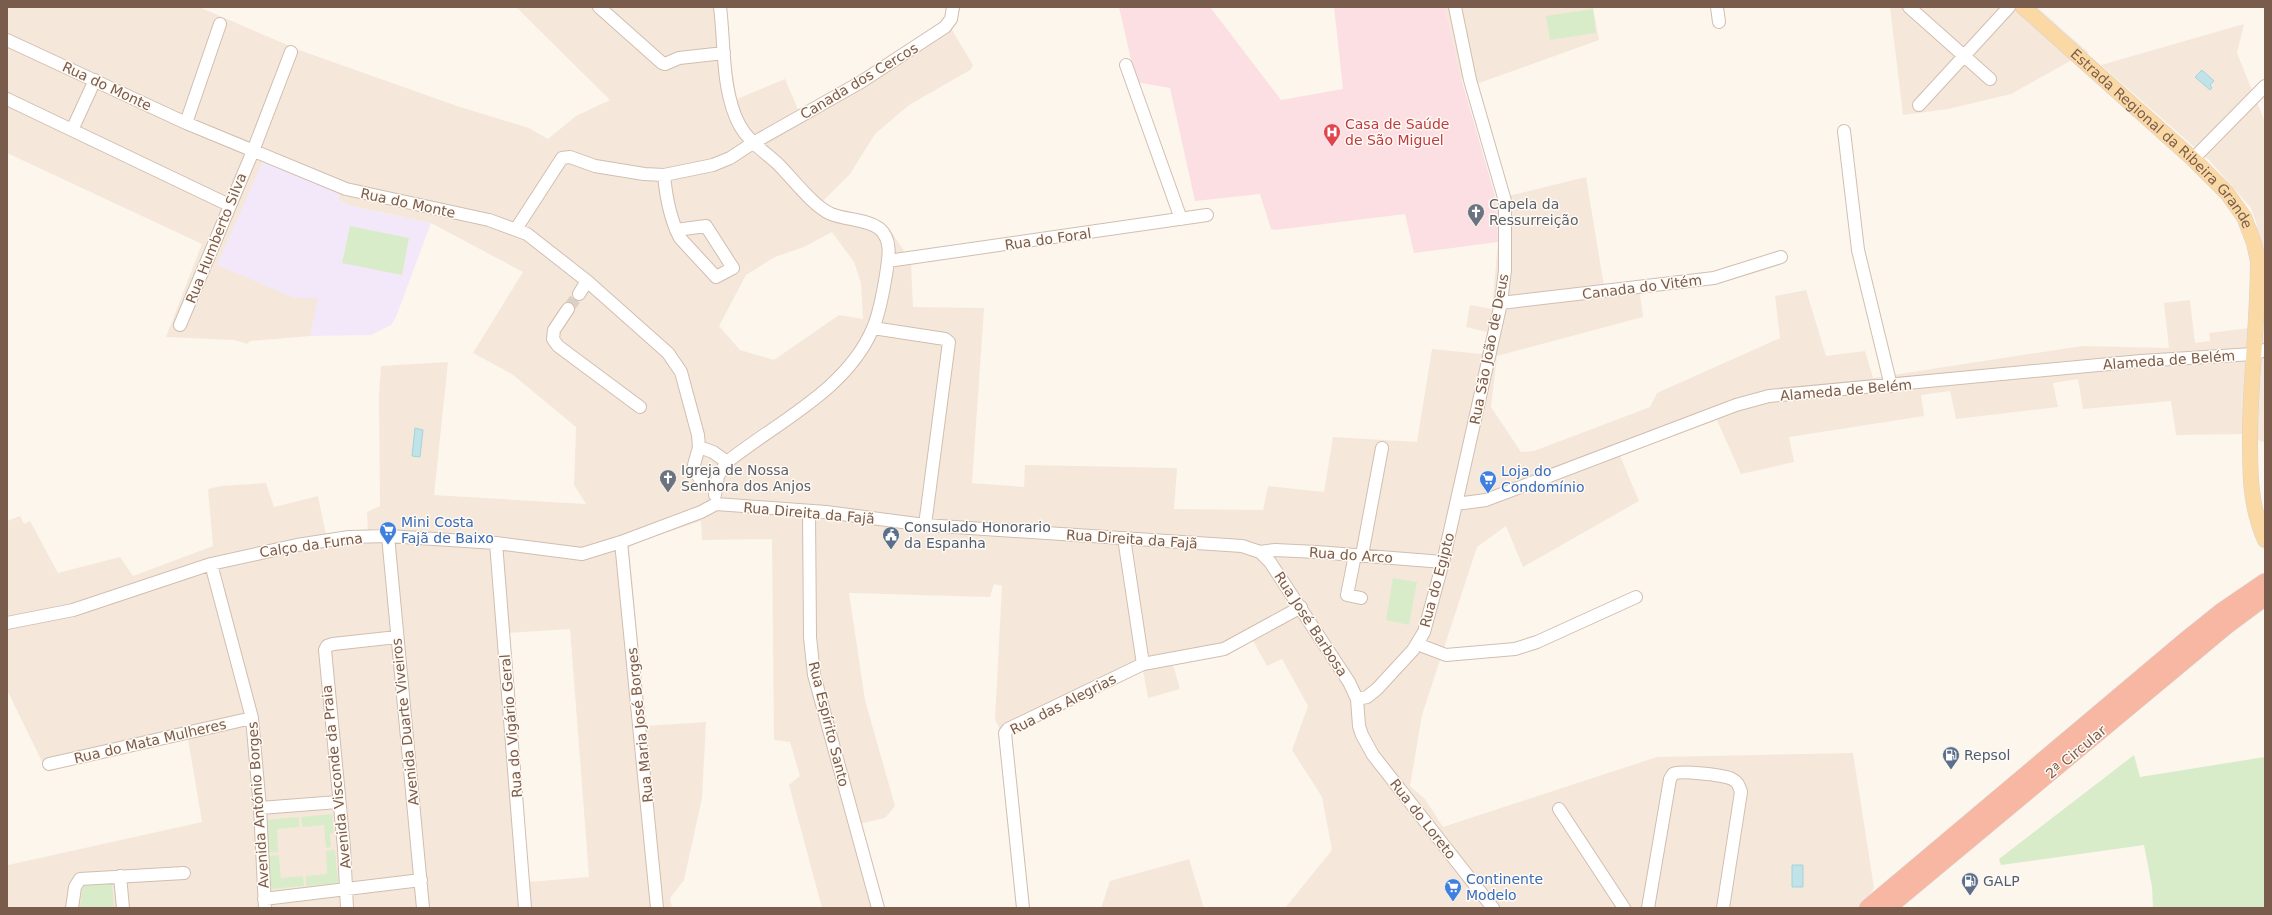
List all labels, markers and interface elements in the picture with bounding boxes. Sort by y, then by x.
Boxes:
street label: Canada dos Cercos [797,40,921,122]
street label: Estrada Regional da Ribeira Grande [2068,46,2256,231]
street label: Rua do Monte [60,58,154,114]
place label: Casa de Saúde de São Miguel [1345,116,1449,148]
hospital icon: Casa de Saúde de São Miguel [1322,122,1342,147]
street label: Rua Humberto Silva [182,170,250,306]
street label: Rua do Monte [359,185,457,221]
place label: Capela da Ressurreição [1489,196,1578,228]
church icon: Capela da Ressurreição [1466,202,1486,227]
street label: Rua do Foral [1004,225,1092,253]
street label: Rua São João de Deus [1467,272,1511,426]
street label: Canada do Vitém [1581,272,1703,302]
street label: Alameda de Belém [2102,347,2236,373]
street label: Alameda de Belém [1779,376,1913,404]
place label: Igreja de Nossa Senhora dos Anjos [681,462,811,494]
place label: Loja do Condomínio [1501,463,1585,495]
church icon: Igreja de Nossa Senhora dos Anjos [658,468,678,493]
supermarket icon: Loja do Condomínio [1478,469,1498,494]
street label: Rua Direita da Fajã [743,499,875,527]
place label: Mini Costa Fajã de Baixo [401,514,494,546]
place label: Consulado Honorario da Espanha [904,519,1051,551]
supermarket icon: Mini Costa Fajã de Baixo [378,520,398,545]
public building icon: Consulado Honorario da Espanha [881,525,901,550]
street label: Rua Direita da Fajã [1066,526,1198,552]
street label: Calço da Furna [258,530,364,560]
street label: Rua do Egipto [1417,531,1457,629]
street label: Rua do Arco [1308,544,1394,566]
street label: Rua José Barbosa [1271,569,1351,679]
street label: Avenida Duarte Viveiros [388,638,422,806]
street label: Rua Maria José Borges [624,647,656,803]
street label: Rua do Vigário Geral [497,654,525,798]
street label: Rua Espírito Santo [806,660,852,788]
street label: Rua das Alegrias [1007,670,1119,738]
street label: Avenida Visconde da Praia [318,684,354,870]
street label: Rua do Mata Mulheres [72,716,228,766]
street label: Avenida António Borges [244,721,272,889]
street label: 2ª Circular [2043,722,2110,782]
fuel station icon: Repsol [1941,745,1961,770]
place label: Repsol [1964,747,2010,763]
street label: Rua do Loreto [1387,776,1459,862]
place label: Continente Modelo [1466,871,1543,903]
fuel station icon: GALP [1960,871,1980,896]
place label: GALP [1983,873,2020,889]
supermarket icon: Continente Modelo [1443,877,1463,902]

